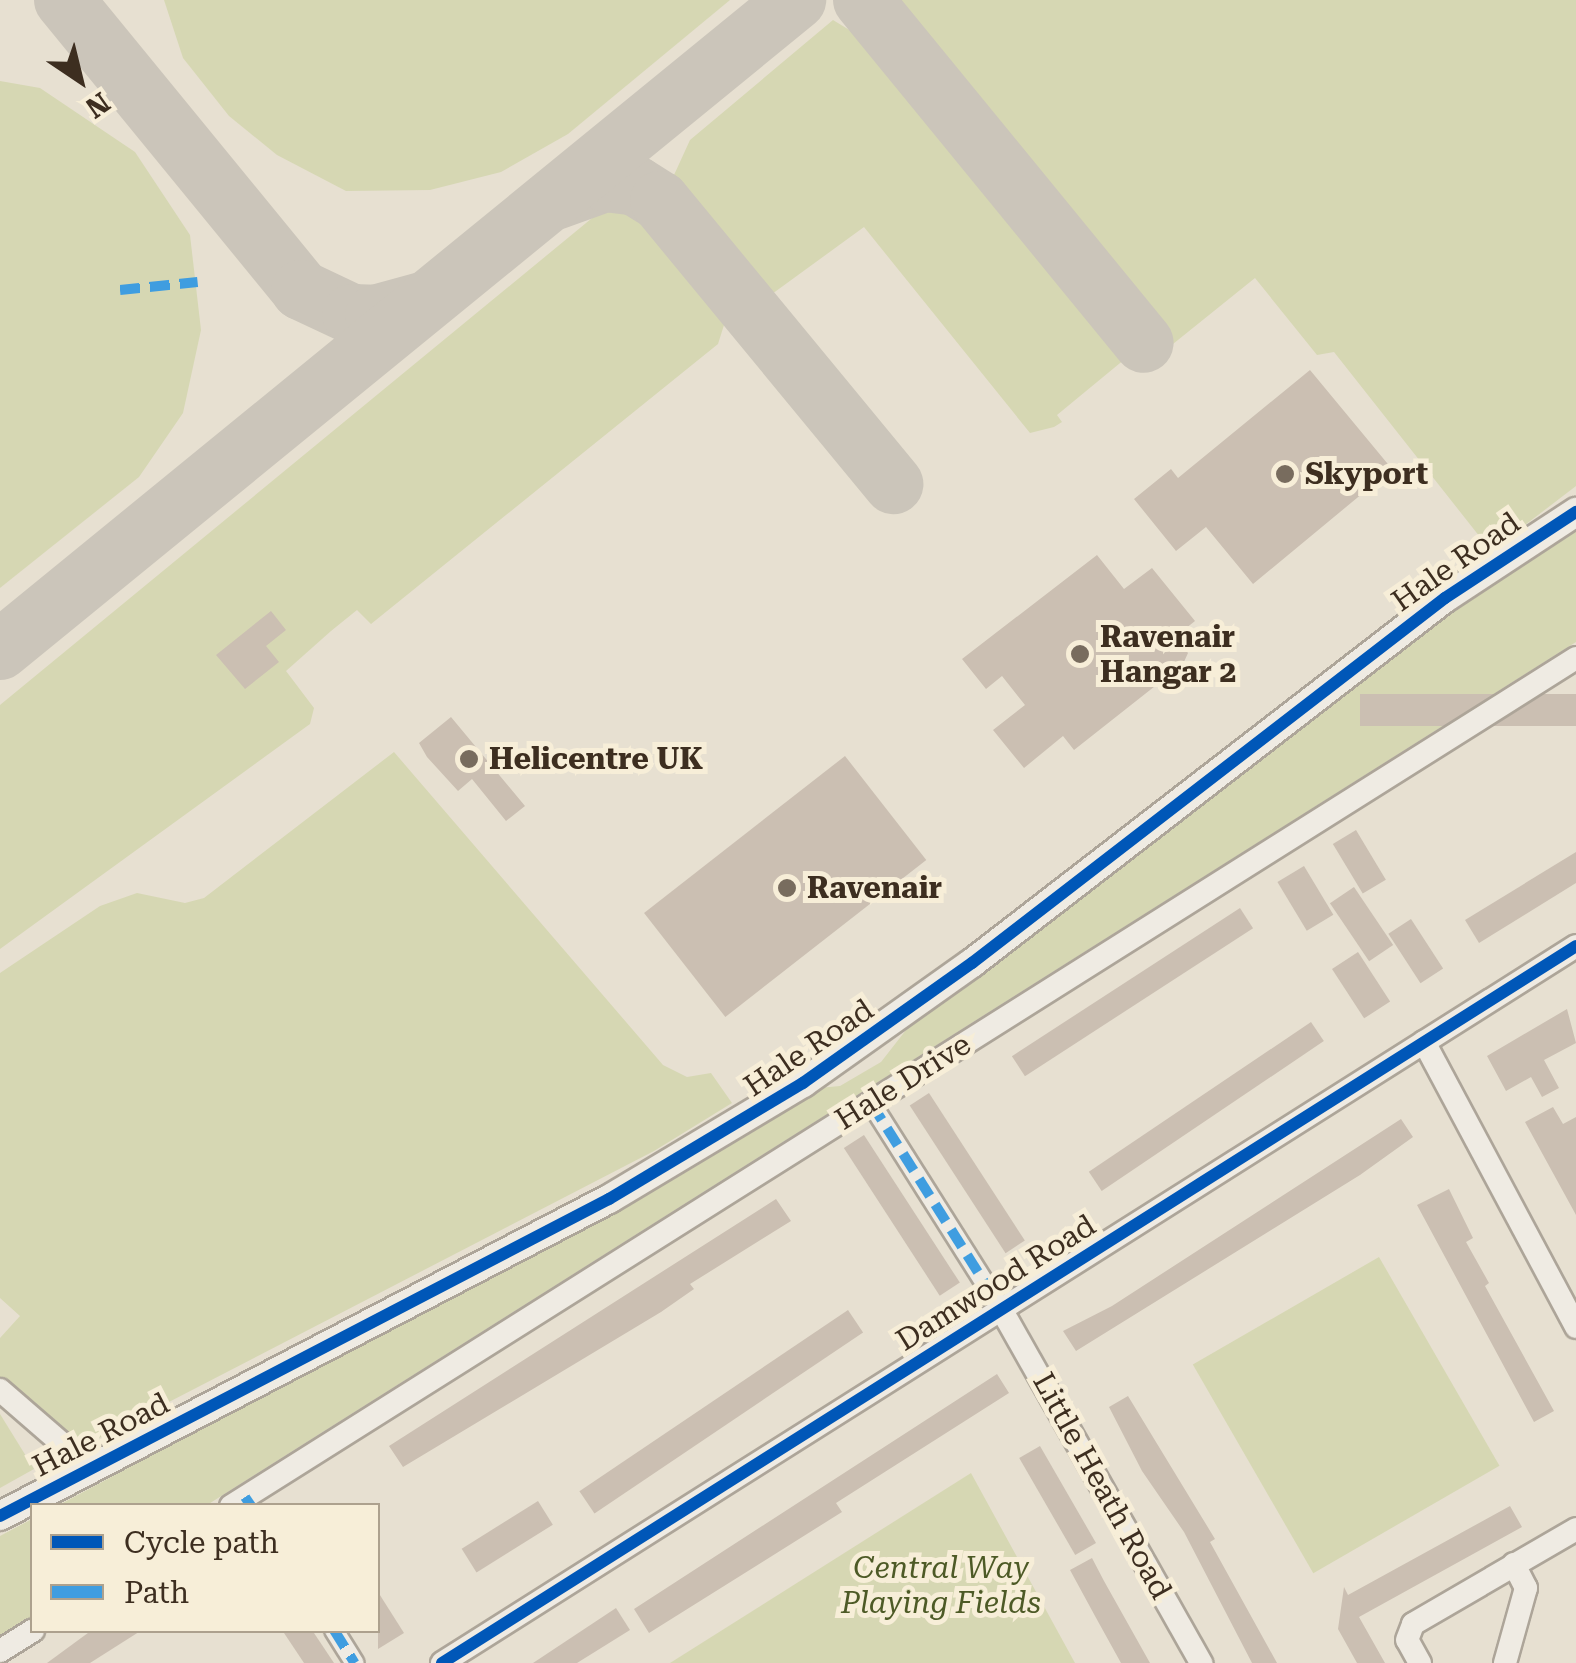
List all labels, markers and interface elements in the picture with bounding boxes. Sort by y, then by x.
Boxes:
north arrow [30,30,130,130]
text: N [79,85,116,125]
place label: Skyport [1305,456,1428,492]
marker: Skyport [1274,463,1296,485]
street label: Hale Road [1385,505,1527,619]
place label: Ravenair Hangar 2 [1100,619,1236,690]
marker: Ravenair Hangar 2 [1069,643,1091,665]
place label: Helicentre UK [489,741,703,777]
marker: Helicentre UK [458,748,480,770]
place label: Ravenair [807,870,942,906]
marker: Ravenair [776,877,798,899]
street label: Hale Road [738,992,880,1104]
street label: Hale Drive [829,1026,977,1138]
street label: Damwood Road [890,1207,1102,1359]
street label: Little Heath Road [1025,1367,1179,1605]
street label: Hale Road [27,1385,175,1485]
legend [30,1503,380,1633]
text: Cycle path [124,1525,279,1560]
park label: Central Way Playing Fields [841,1550,1041,1620]
text: Path [124,1575,189,1610]

